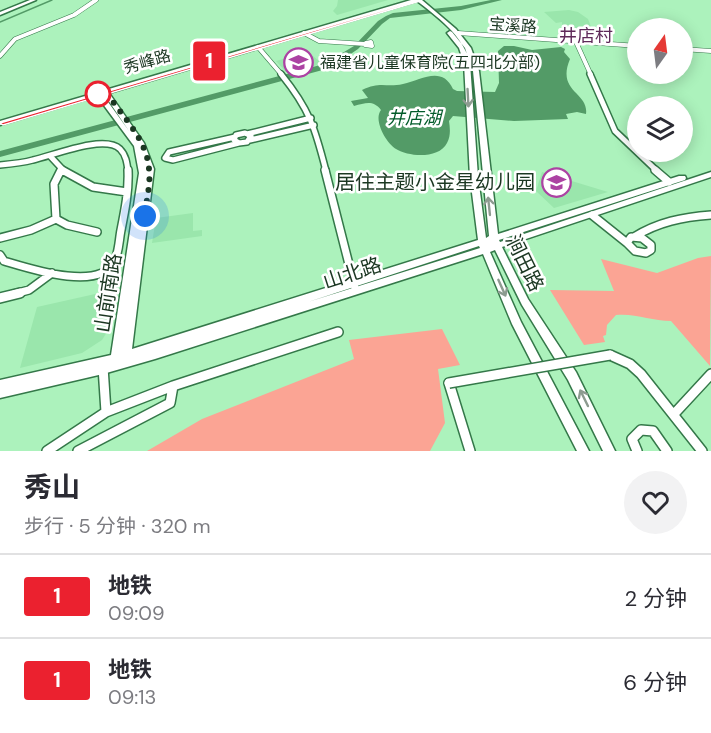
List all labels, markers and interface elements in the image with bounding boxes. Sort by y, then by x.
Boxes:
street label: 宝溪路 [488,13,538,38]
north arrow [627,18,693,84]
map controls [627,18,693,162]
district label: 井店村 [559,24,613,48]
line badge: 1 [190,42,228,80]
street label: 秀峰路 [121,45,173,78]
school or university icon: 福建省儿童保育院(五四北分部) [283,46,315,78]
text: 1 [205,47,213,75]
place label: 福建省儿童保育院(五四北分部) [320,52,540,73]
unlabelled marker [85,81,111,107]
one-way arrow [462,87,473,107]
button: layers [627,96,693,162]
water label: 井店湖 [387,106,444,130]
school or university icon: 居住主题小金星幼儿园 [540,166,572,198]
place label: 居住主题小金星幼儿园 [335,169,535,195]
one-way arrow [483,197,494,217]
your location [130,201,160,231]
street label: 涧田路 [500,230,550,296]
street label: 山前南路 [89,251,127,335]
street label: 山北路 [319,251,385,295]
one-way arrow [497,279,508,297]
one-way arrow [577,390,589,408]
text: 秀山 [24,469,80,506]
button: heart [624,471,687,534]
text: 步行 · 5 分钟 · 320 m [24,513,211,539]
text: 地铁 [108,571,152,600]
text: 1 [53,582,61,610]
text: 2 分钟 [624,584,687,613]
text: 09:09 [108,600,165,626]
text: 地铁 [108,655,152,684]
text: 1 [53,666,61,694]
text: 6 分钟 [623,668,687,697]
text: 09:13 [108,684,156,710]

